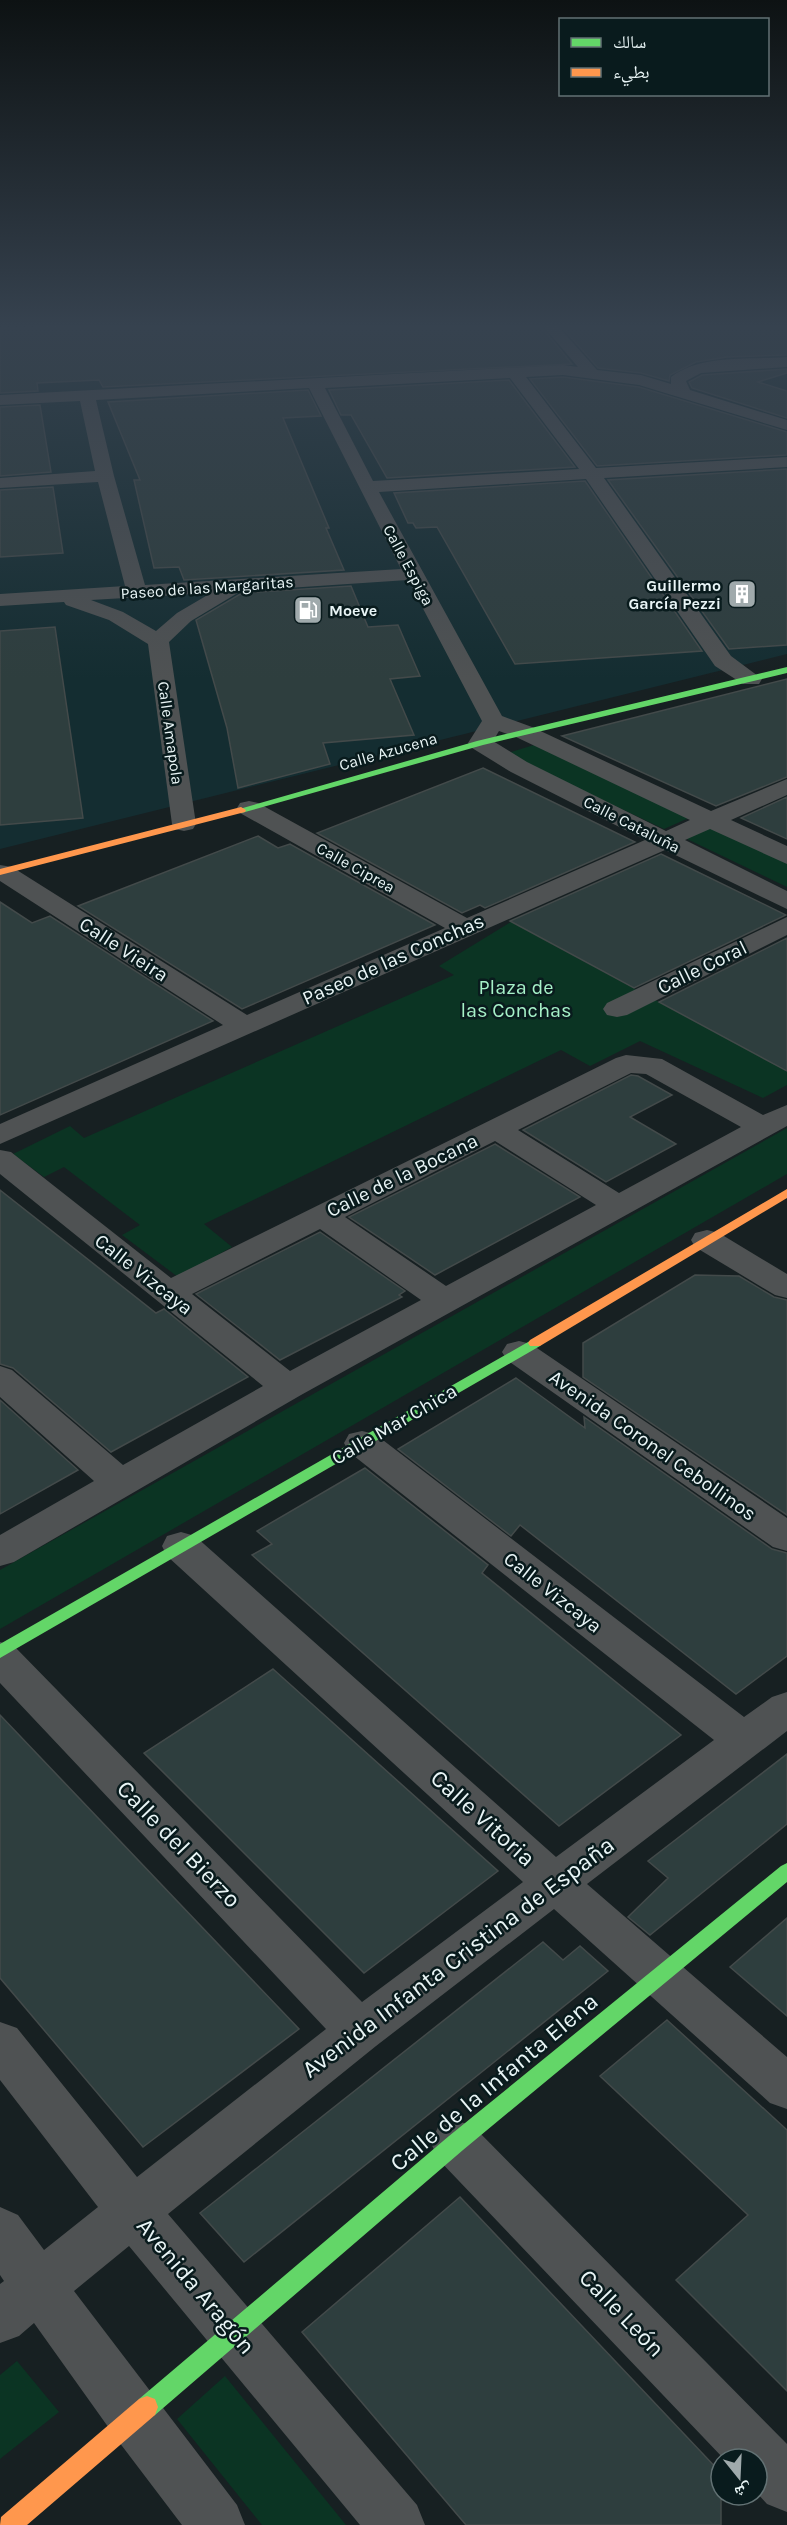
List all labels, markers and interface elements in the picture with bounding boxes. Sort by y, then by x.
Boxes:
legend [559,18,769,96]
text: سالك [613,31,646,53]
text: بطيء [613,61,650,87]
street label: Calle Espiga [379,522,438,609]
street label: Paseo de las Margaritas [120,572,294,603]
place label: Guillermo García Pezzi [629,576,721,613]
building icon: Guillermo García Pezzi [726,578,758,610]
fuel station icon: Moeve [292,594,324,626]
place label: Moeve [329,601,377,620]
street label: Calle Amapola [154,680,187,786]
street label: Calle Azucena [337,728,439,775]
street label: Calle Cataluña [580,792,683,857]
street label: Calle Ciprea [313,838,398,897]
street label: Paseo de las Conchas [299,909,488,1010]
street label: Calle Vieira [75,912,172,987]
street label: Calle Coral [654,936,751,999]
park label: Plaza de las Conchas [460,976,572,1022]
street label: Calle de la Bocana [323,1129,482,1222]
street label: Calle Vizcaya [90,1229,197,1320]
street label: Avenida Coronel Cebollinos [545,1365,760,1526]
street label: Calle Mar Chica [327,1379,461,1470]
street label: Calle Vizcaya [499,1547,606,1638]
street label: Calle Vitoria [425,1764,541,1872]
street label: Calle del Bierzo [111,1775,247,1913]
street label: Avenida Infanta Cristina de España [296,1830,620,2084]
street label: Calle de la Infanta Elena [384,1987,604,2177]
street label: Avenida Aragón [131,2212,261,2360]
street label: Calle León [574,2264,670,2362]
north arrow [709,2447,769,2507]
text: ش [732,2479,754,2502]

